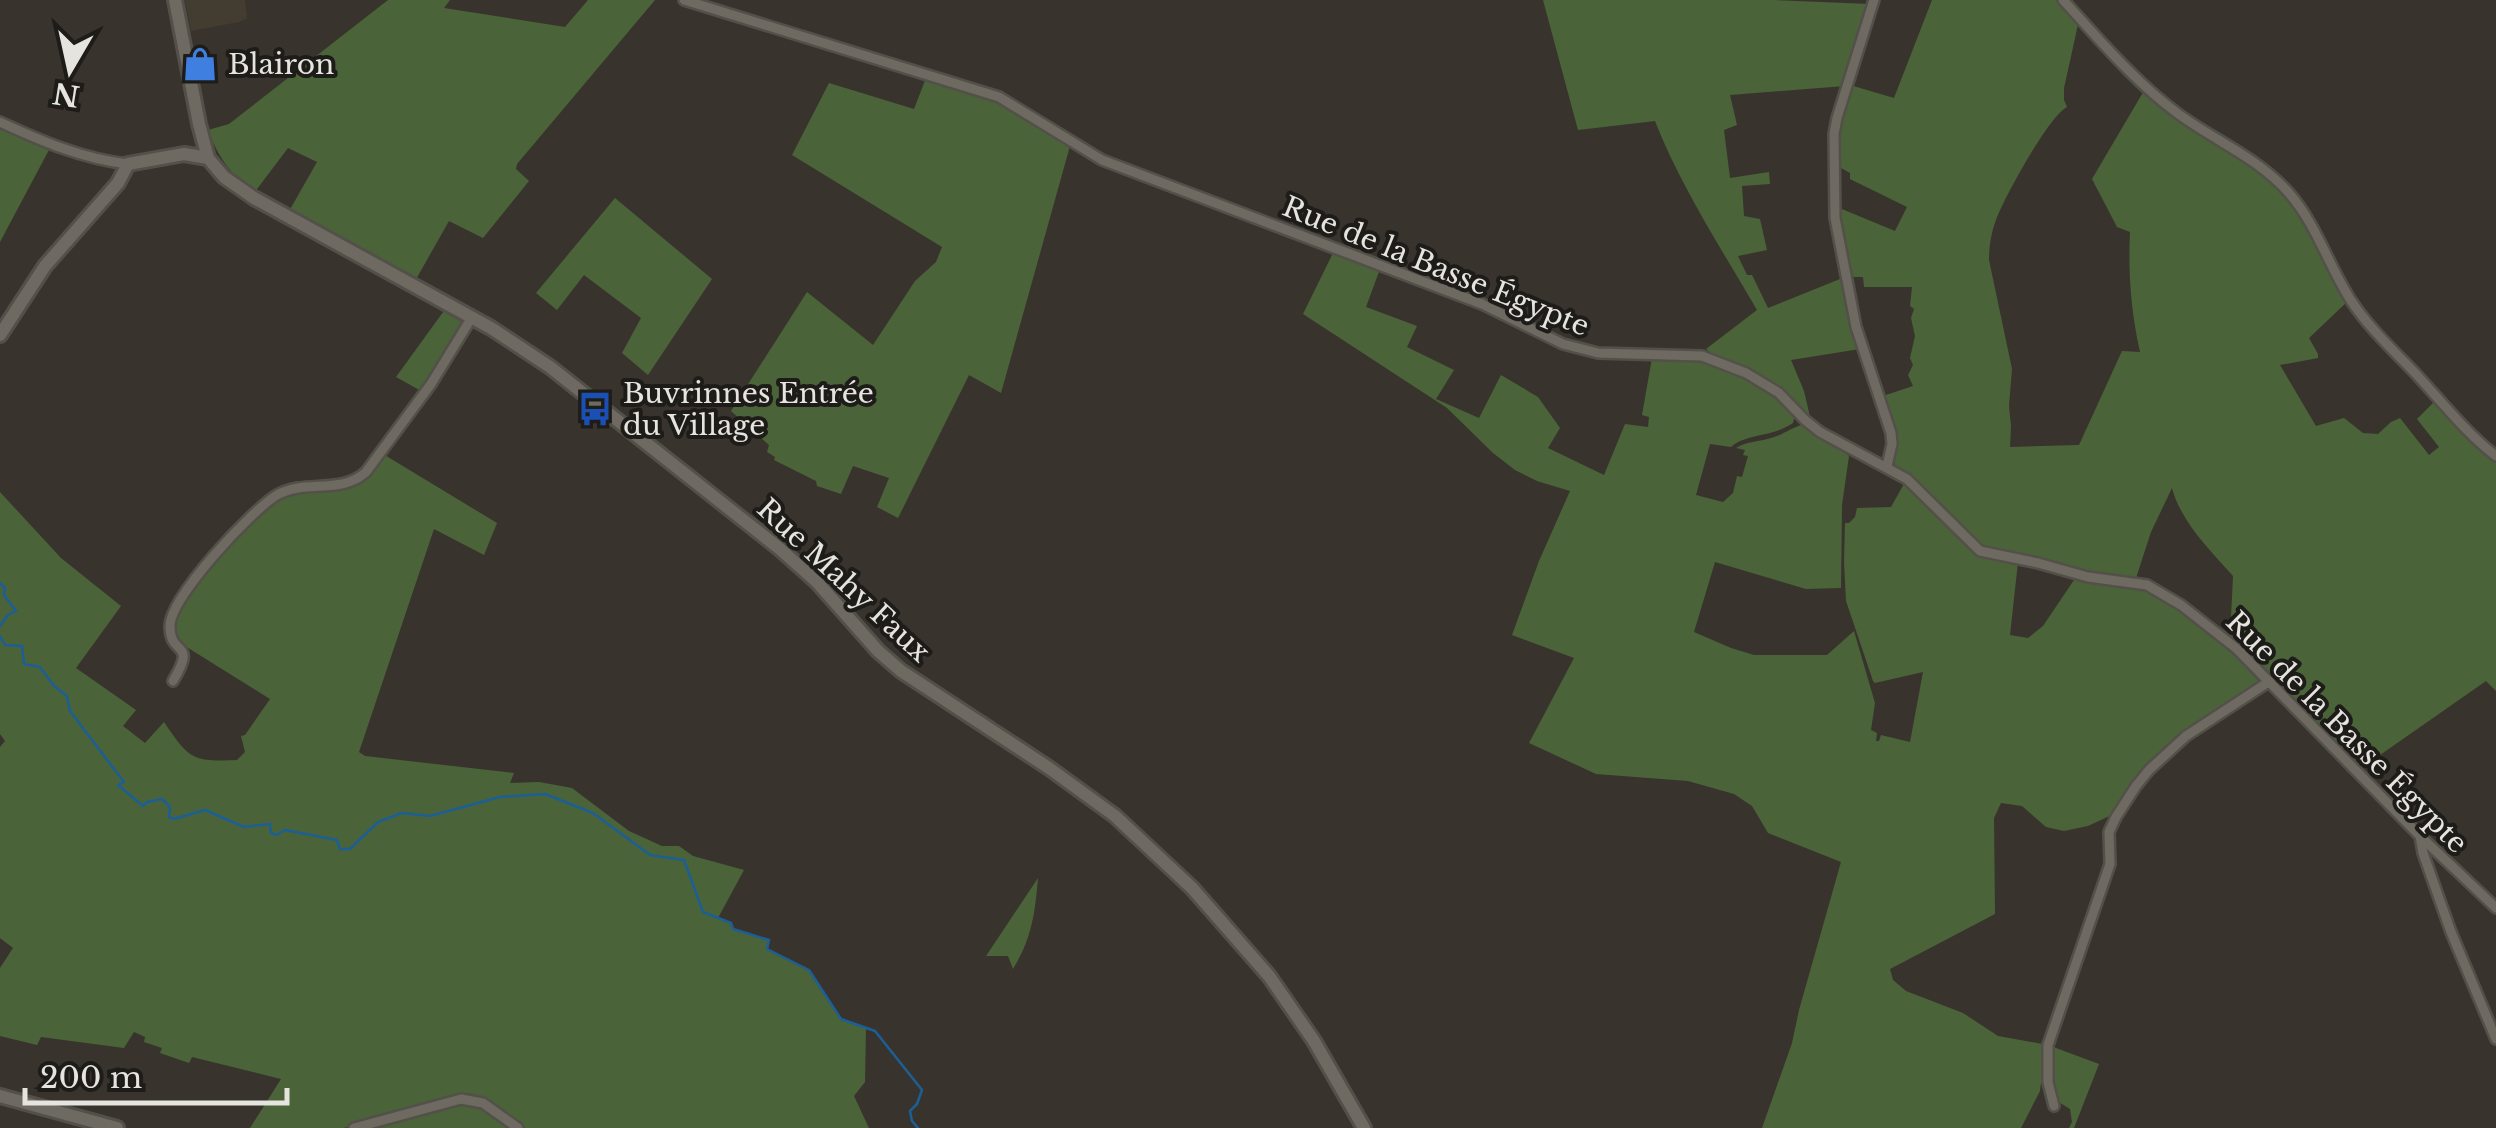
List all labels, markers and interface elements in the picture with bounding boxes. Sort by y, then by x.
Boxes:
north arrow [20,20,120,120]
shop icon: Blairon [181,45,219,83]
place label: Blairon [228,47,334,82]
text: N [50,75,82,114]
street label: Rue de la Basse Égypte [1277,189,1594,344]
place label: Buvrinnes Entrée du Village [623,376,874,443]
bus stop icon: Buvrinnes Entrée du Village [576,390,614,428]
street label: Rue Mahy Faux [750,491,937,669]
street label: Rue de la Basse Égypte [2219,604,2475,860]
scale bar [25,1043,288,1105]
text: 200 m [40,1059,142,1096]

